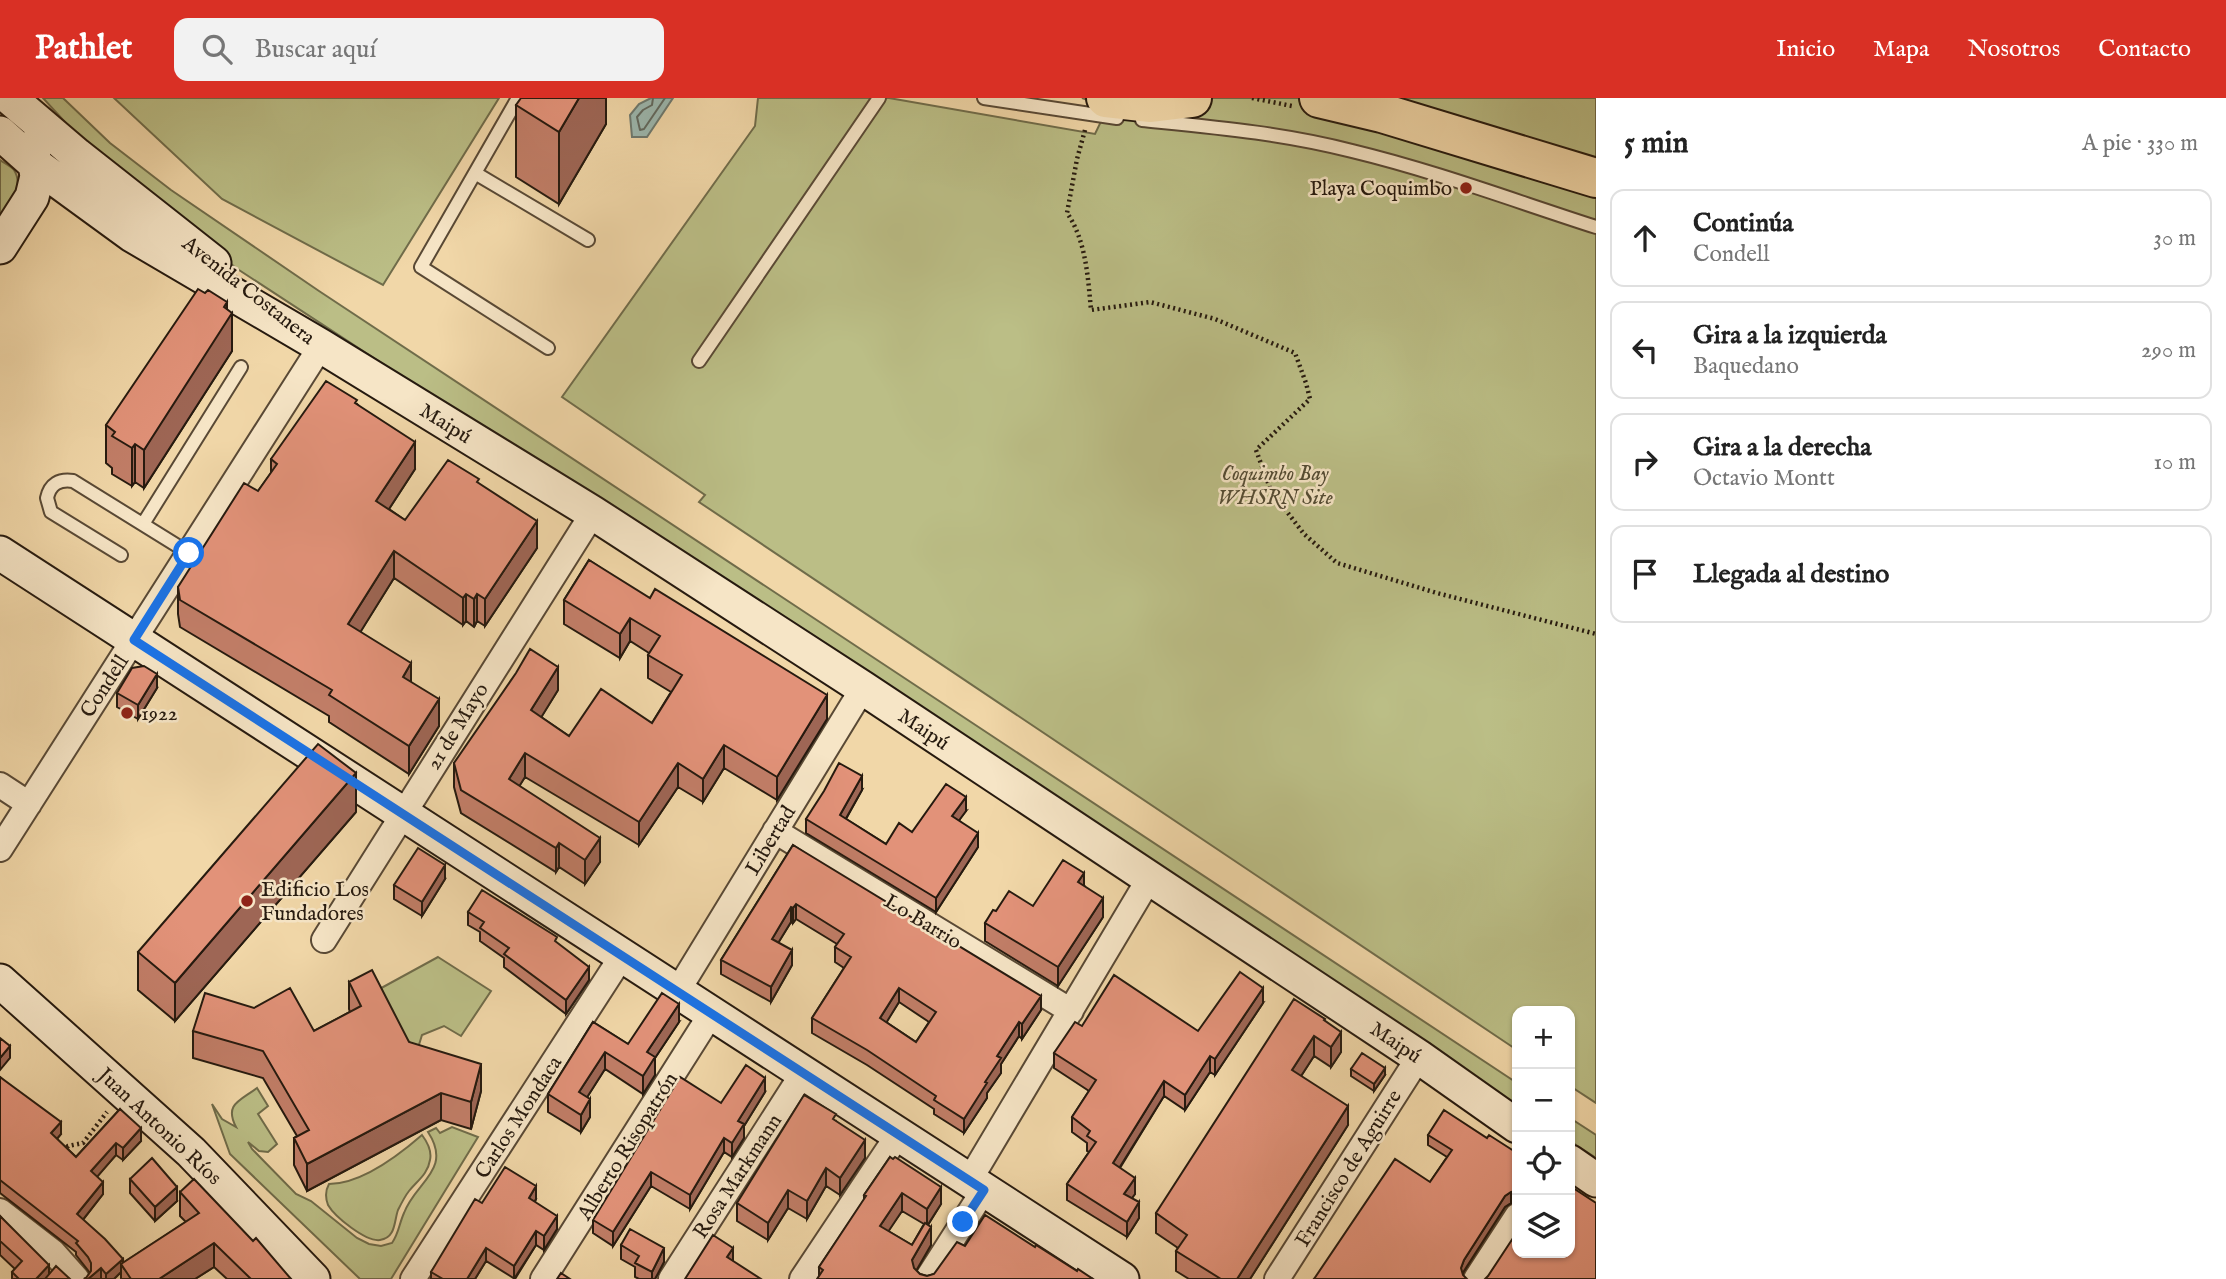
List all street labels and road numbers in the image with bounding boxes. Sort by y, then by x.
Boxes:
street label: Avenida Costanera [175,230,321,352]
street label: Maipú [414,398,476,451]
street label: Condell [75,650,136,723]
street label: 21 de Mayo [421,678,496,775]
street label: Maipú [892,703,954,757]
street label: Libertad [740,800,803,881]
street label: Lo Barrio [878,888,966,956]
street label: Maipú [1364,1016,1426,1070]
street label: Carlos Mondaca [470,1051,569,1184]
street label: Juan Antonio Ríos [90,1061,227,1192]
street label: Alberto Risopatrón [571,1068,685,1227]
street label: Francisco de Aguirre [1290,1085,1409,1252]
street label: Rosa Markmann [688,1109,789,1244]

